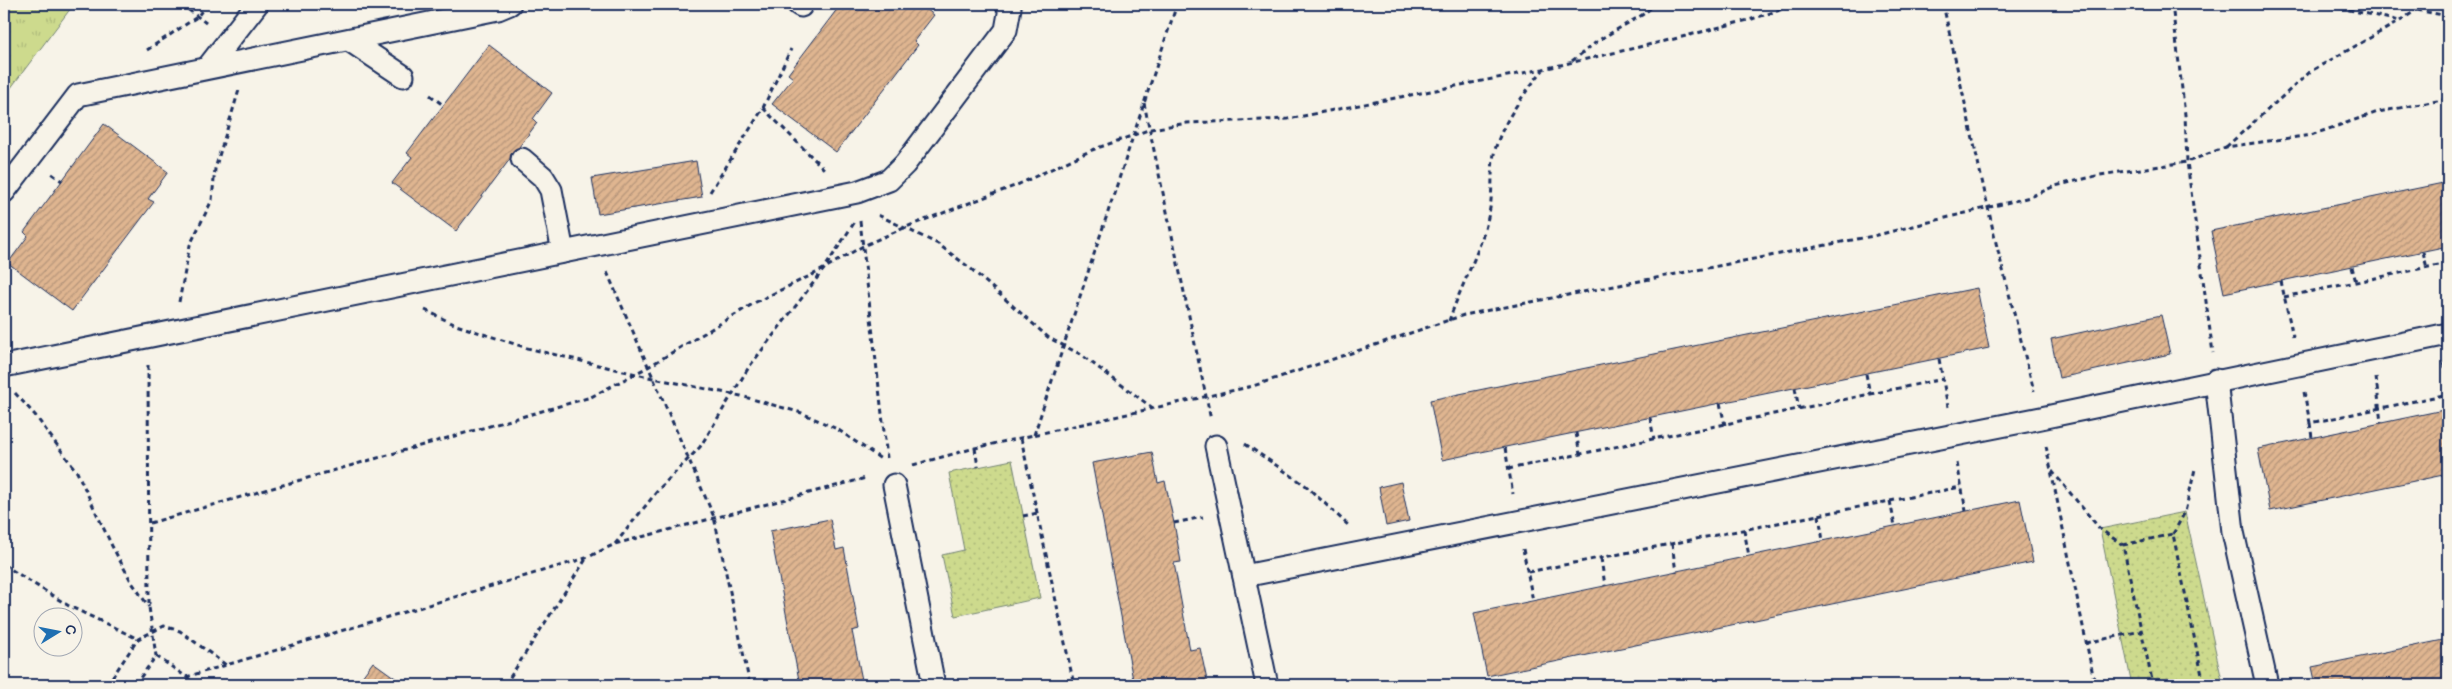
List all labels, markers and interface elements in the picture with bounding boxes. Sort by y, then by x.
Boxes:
north arrow [32,606,82,656]
text: С [61,624,80,636]

